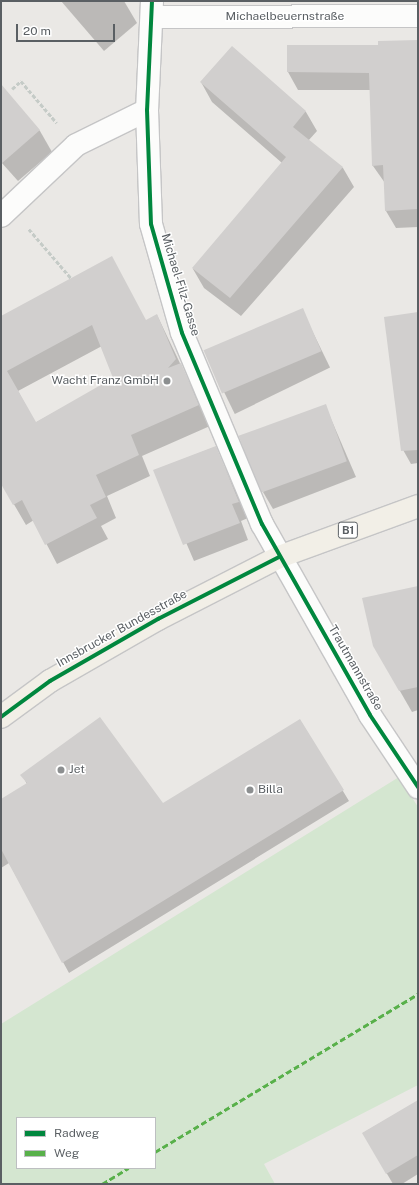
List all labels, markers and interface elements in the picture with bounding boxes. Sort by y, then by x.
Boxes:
street label: Michaelbeuernstraße [226,10,344,24]
scale bar [18,16,117,42]
text: 20 m [23,24,51,38]
street label: Michael-Filz-Gasse [158,232,202,338]
place label: Wacht Franz GmbH [51,374,159,388]
marker: Wacht Franz GmbH [162,376,172,386]
road number: B1 [337,521,359,539]
street label: Innsbrucker Bundesstraße [54,587,190,671]
street label: Trautmannstraße [325,623,385,713]
place label: Jet [69,763,85,777]
marker: Jet [56,765,66,775]
place label: Billa [258,783,283,797]
marker: Billa [245,785,255,795]
legend [16,1117,156,1169]
text: Radweg [54,1126,99,1140]
text: Weg [54,1146,79,1160]

